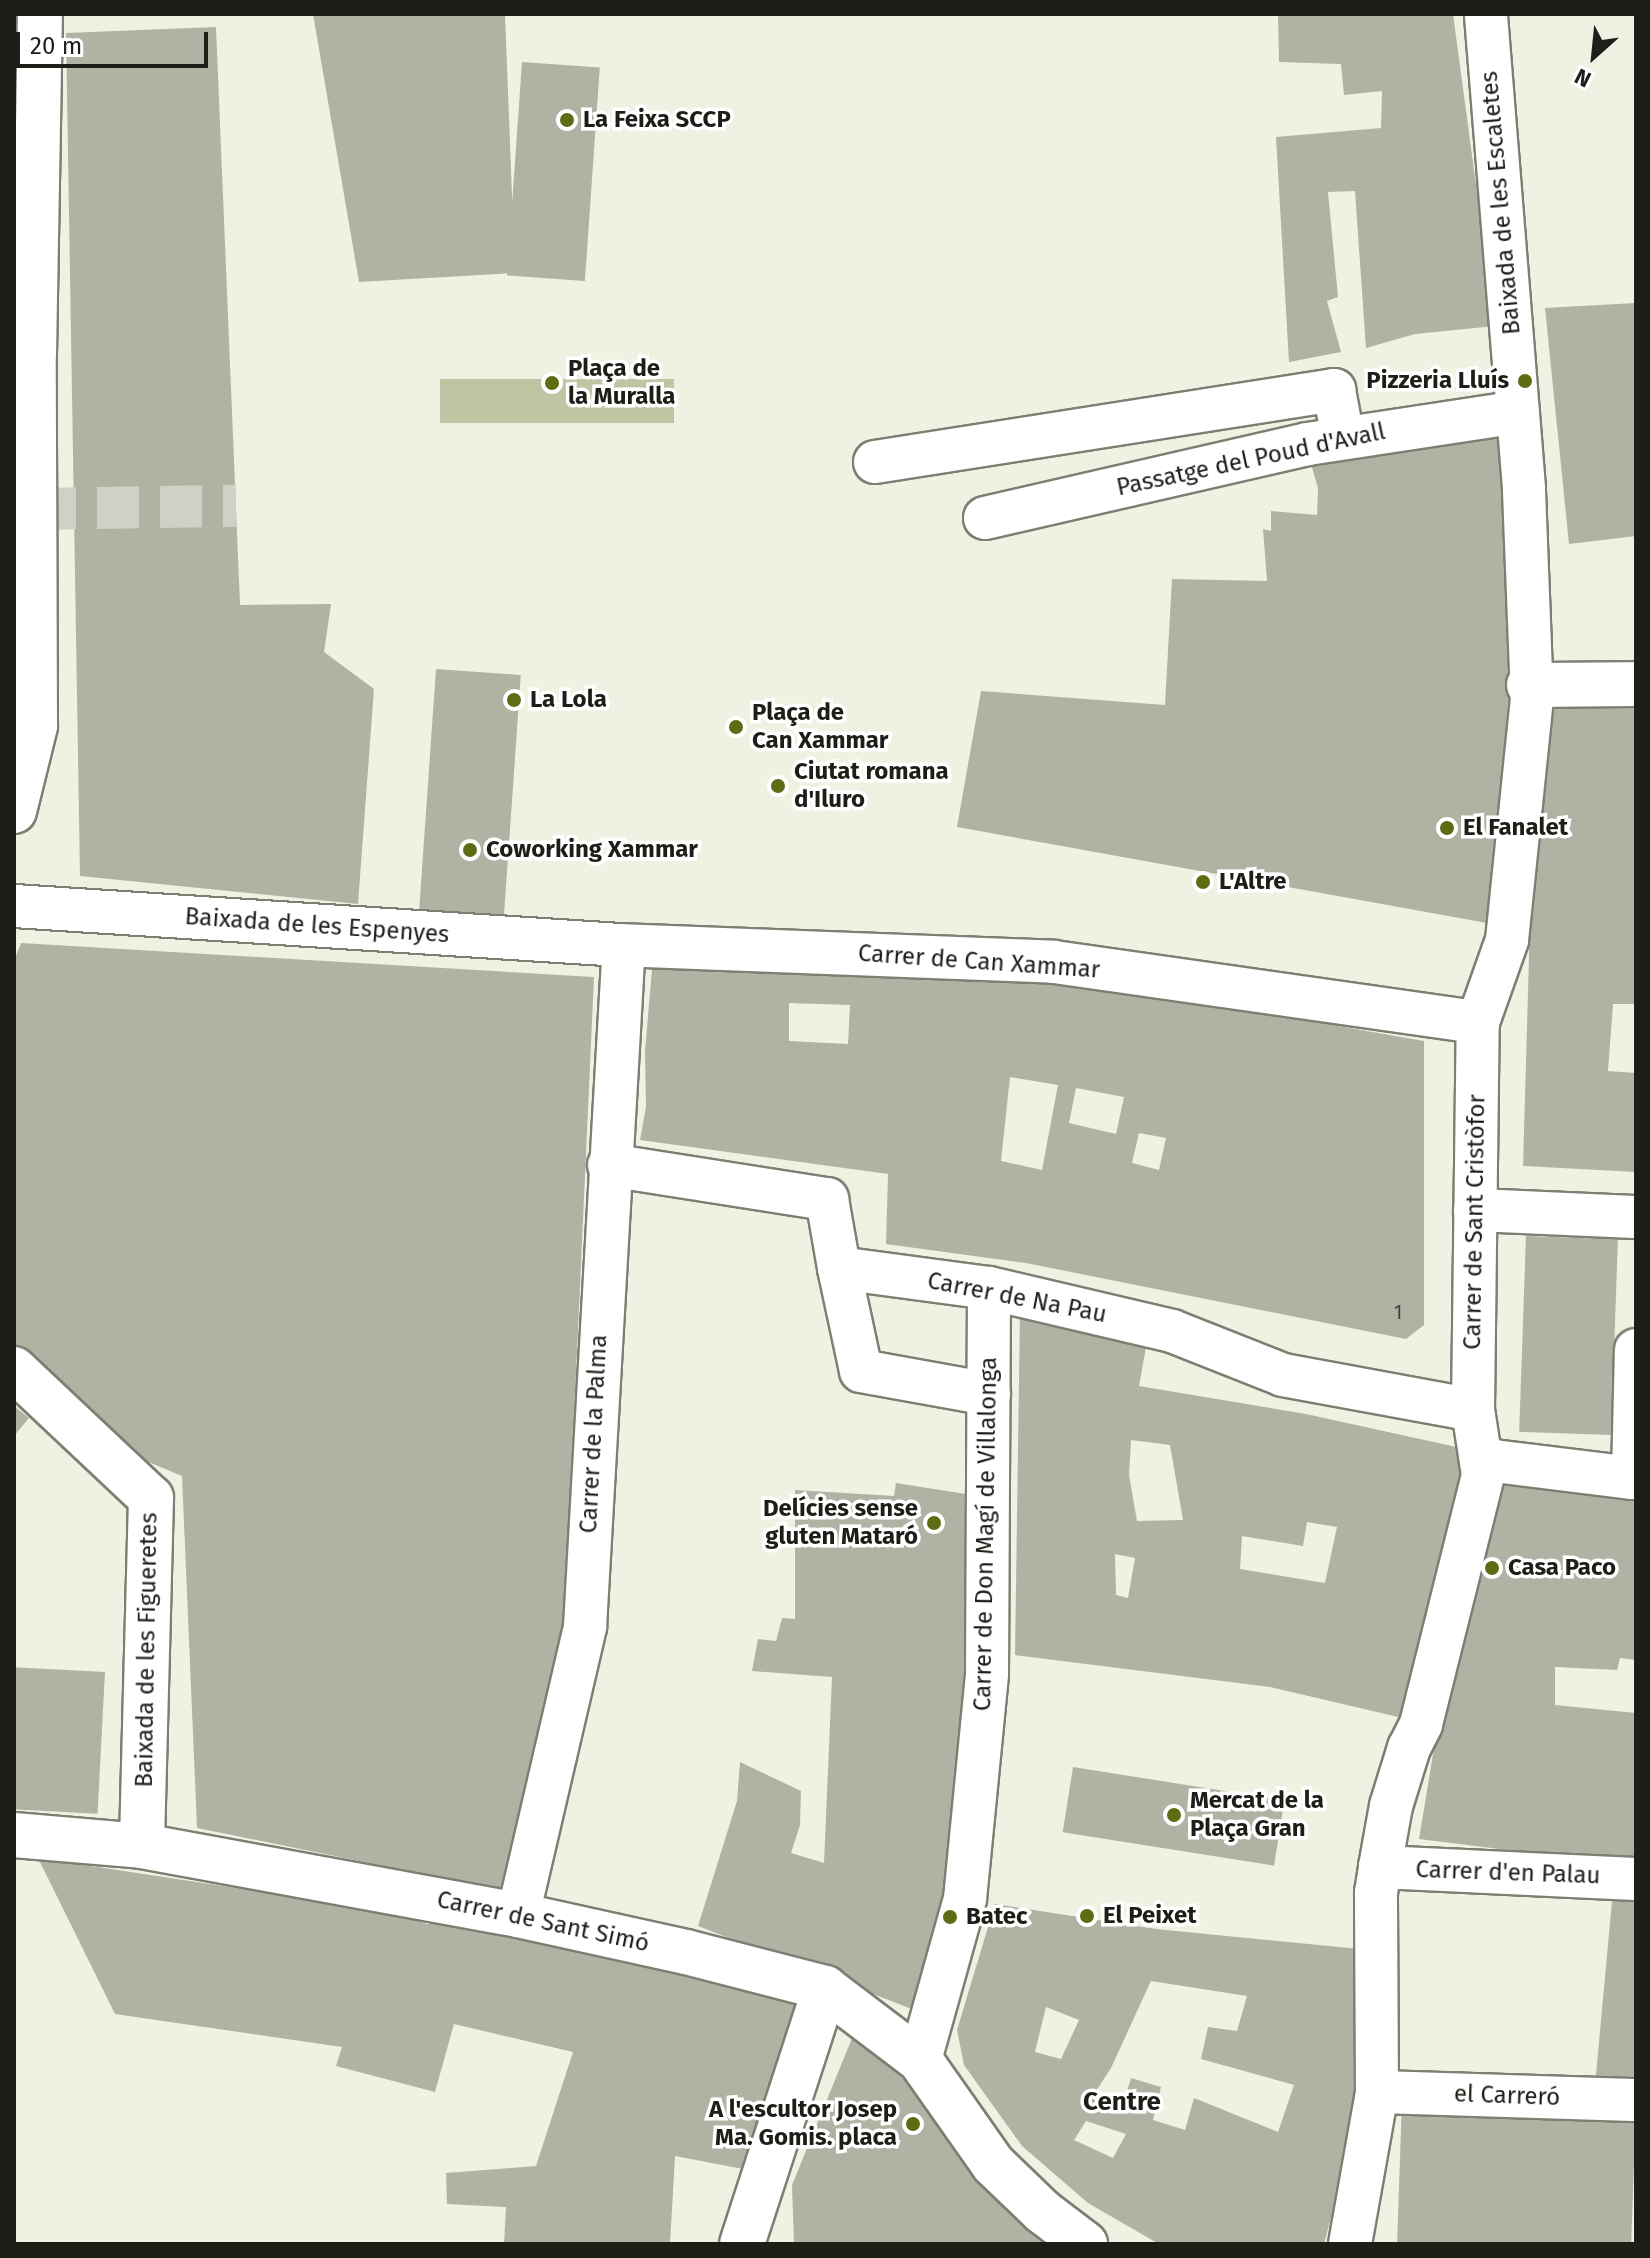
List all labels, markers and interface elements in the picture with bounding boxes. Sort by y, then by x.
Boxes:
scale bar [20,16,212,66]
north arrow [1554,16,1634,96]
text: 20 m [30,32,82,60]
text: N [1570,62,1596,93]
street label: Baixada de les Escaletes [1475,70,1527,336]
place label: La Feixa SCCP [583,106,731,134]
marker: La Feixa SCCP [558,111,576,129]
place label: Plaça de la Muralla [568,355,675,411]
place label: Pizzeria Lluís [1366,367,1509,395]
marker: Pizzeria Lluís [1516,372,1534,390]
marker: Plaça de la Muralla [543,374,561,392]
street label: Passatge del Poud d'Avall [1114,417,1388,503]
place label: La Lola [530,686,607,714]
marker: La Lola [505,691,523,709]
place label: Plaça de Can Xammar [752,699,888,755]
marker: Plaça de Can Xammar [727,718,745,736]
place label: Ciutat romana d'Iluro [794,758,949,814]
marker: Ciutat romana d'Iluro [769,777,787,795]
place label: El Fanalet [1463,814,1568,842]
marker: El Fanalet [1438,819,1456,837]
place label: Coworking Xammar [486,836,698,864]
marker: Coworking Xammar [461,841,479,859]
place label: L'Altre [1219,868,1287,896]
marker: L'Altre [1194,873,1212,891]
street label: Baixada de les Espenyes [184,902,450,950]
street label: Carrer de Can Xammar [857,939,1101,985]
street label: Carrer de Sant Cristòfor [1458,1094,1492,1350]
street label: Carrer de Na Pau [925,1266,1109,1330]
house number: 1 [1394,1300,1402,1324]
street label: Carrer de la Palma [574,1334,614,1534]
street label: Carrer de Don Magí de Villalonga [969,1357,1003,1711]
place label: Delícies sense gluten Mataró [763,1495,918,1551]
street label: Baixada de les Figueretes [130,1512,164,1788]
marker: Delícies sense gluten Mataró [925,1514,943,1532]
place label: Casa Paco [1508,1554,1616,1582]
marker: Casa Paco [1483,1559,1501,1577]
place label: Mercat de la Plaça Gran [1190,1787,1324,1843]
marker: Mercat de la Plaça Gran [1165,1806,1183,1824]
street label: Carrer d'en Palau [1415,1855,1601,1891]
street label: Carrer de Sant Simó [434,1885,652,1959]
place label: El Peixet [1103,1902,1196,1930]
place label: Batec [966,1903,1028,1931]
marker: El Peixet [1078,1907,1096,1925]
marker: Batec [941,1908,959,1926]
street label: el Carreró [1453,2080,1561,2112]
district label: Centre [1083,2086,1161,2118]
place label: A l'escultor Josep Ma. Gomis. placa [709,2096,897,2152]
marker: A l'escultor Josep Ma. Gomis. placa [904,2115,922,2133]

